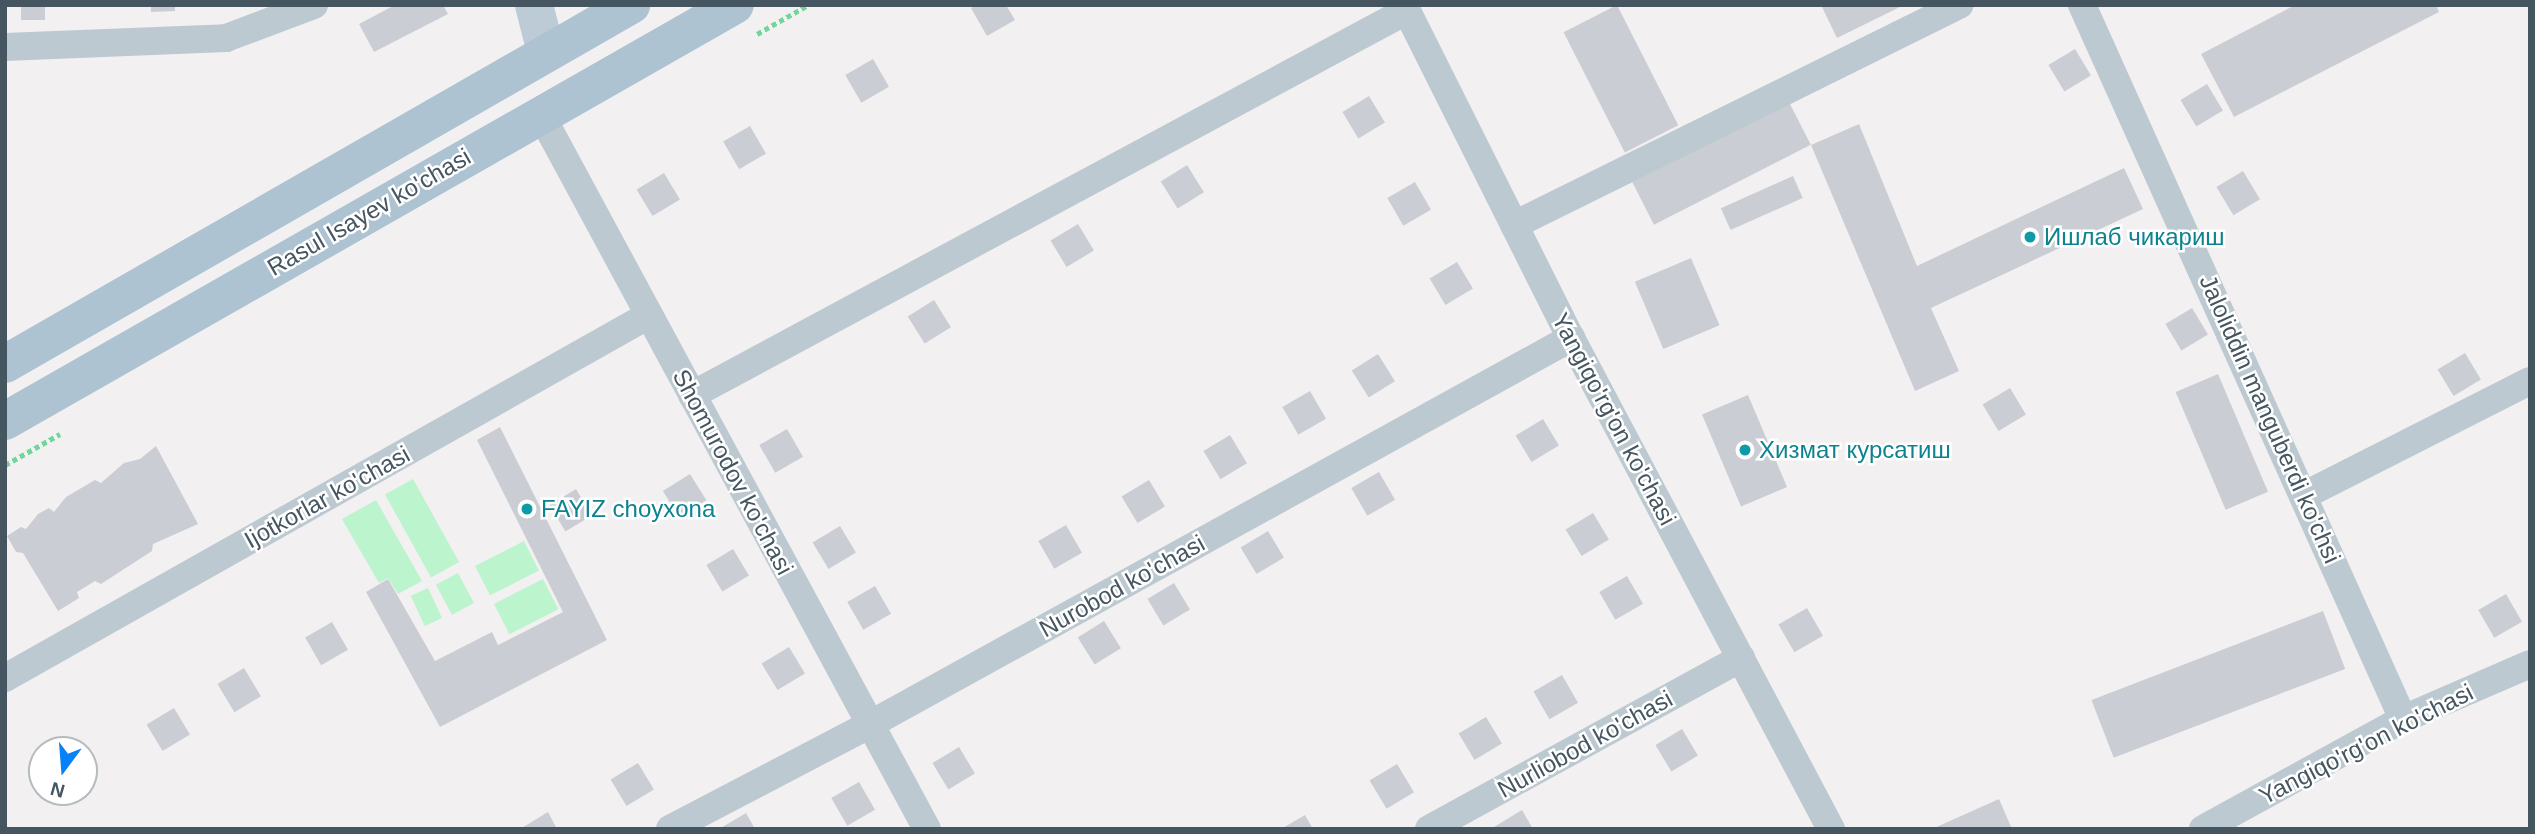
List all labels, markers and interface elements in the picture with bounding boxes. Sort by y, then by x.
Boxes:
street label: Rasul Isayev ko'chasi [262,142,476,282]
place label: Ишлаб чикариш [2044,223,2225,251]
marker: Ишлаб чикариш [2022,229,2038,245]
street label: Jaloliddin manguberdi ko'chsi [2193,270,2347,568]
street label: Yangiqo'rg'on ko'chasi [1546,308,1682,530]
street label: Shomurodov ko'chasi [667,364,799,580]
place label: Хизмат курсатиш [1759,436,1951,464]
street label: Ijotkorlar ko'chasi [239,440,415,554]
marker: Хизмат курсатиш [1737,442,1753,458]
place label: FAYIZ choyxona [541,495,715,523]
marker: FAYIZ choyxona [519,501,535,517]
street label: Nurobod ko'chasi [1034,529,1210,643]
street label: Yangiqo'rg'on ko'chasi [2254,678,2478,810]
street label: Nurliobod ko'chasi [1493,684,1677,804]
north arrow [28,736,98,806]
text: N [48,778,67,802]

